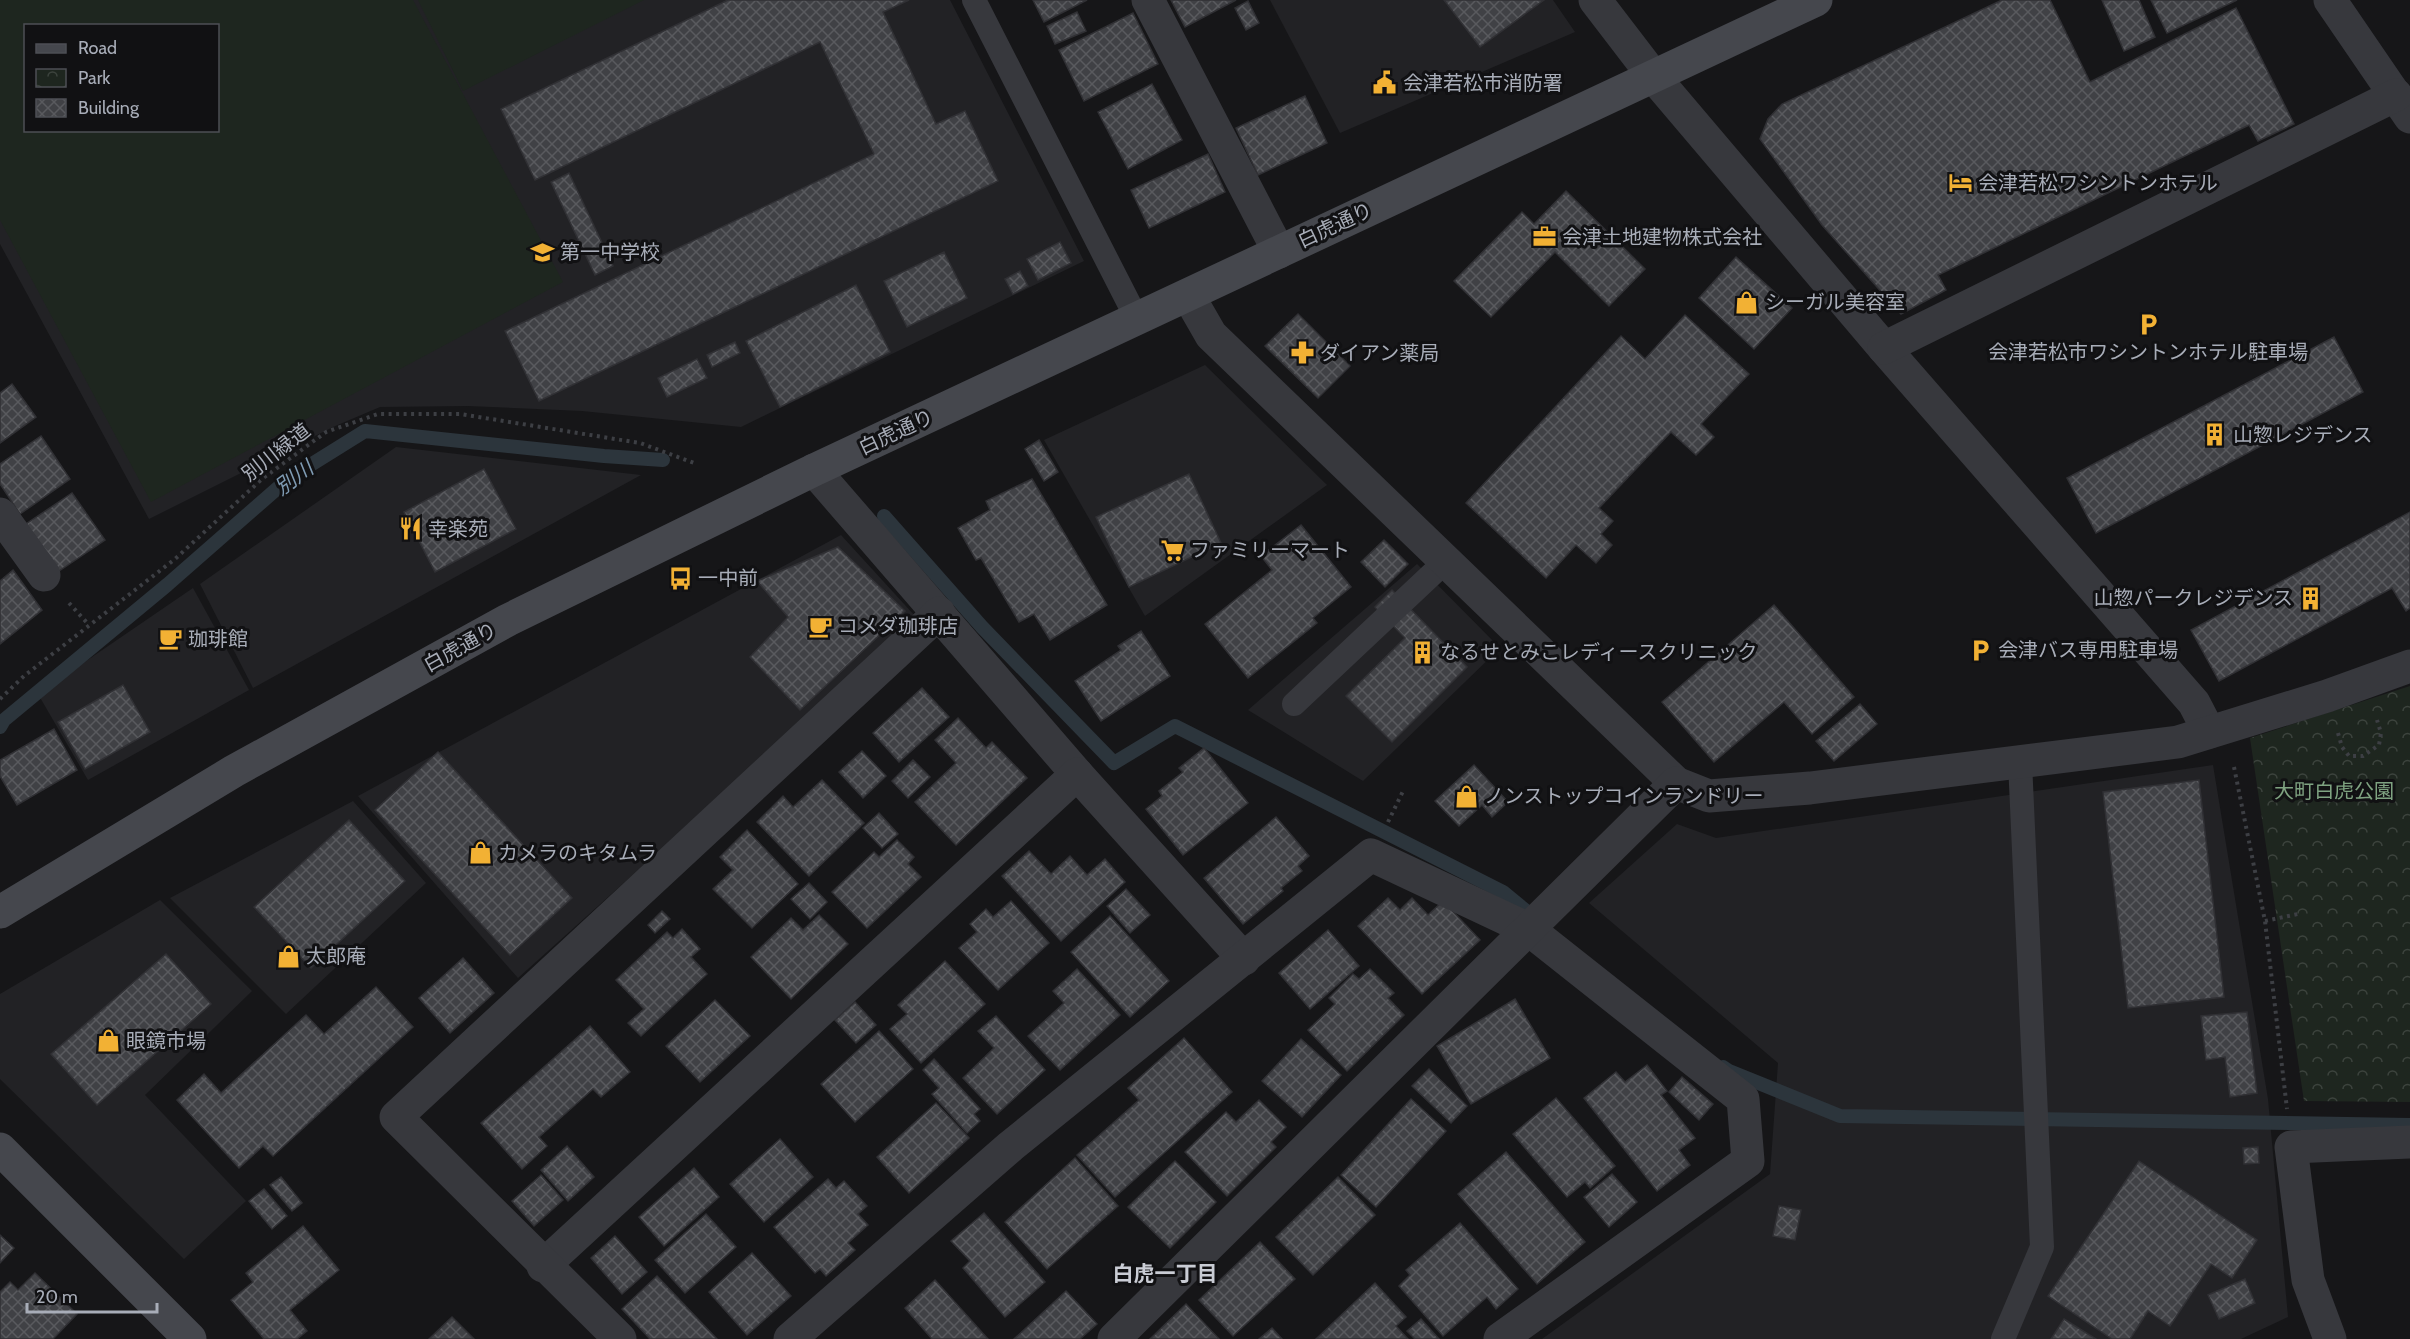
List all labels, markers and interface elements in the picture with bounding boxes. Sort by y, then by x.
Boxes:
legend [24,24,219,132]
text: Road [78,37,117,59]
text: Park [78,67,111,89]
public building icon: 会津若松市消防署 [1372,70,1398,96]
place label: 会津若松市消防署 [1403,71,1563,95]
text: Building [78,97,140,119]
hotel icon: 会津若松ワシントンホテル [1947,170,1973,196]
place label: 会津若松ワシントンホテル [1978,171,2218,195]
street label: 白虎通り [1294,197,1376,253]
office icon: 会津土地建物株式会社 [1531,224,1557,250]
place label: 会津土地建物株式会社 [1562,225,1762,249]
school or university icon: 第一中学校 [529,239,555,265]
place label: 第一中学校 [560,240,660,264]
shop icon: シーガル美容室 [1734,289,1760,315]
place label: シーガル美容室 [1765,290,1905,314]
parking icon: 会津若松市ワシントンホテル駐車場 [2135,312,2161,338]
pharmacy icon: ダイアン薬局 [1289,340,1315,366]
place label: 会津若松市ワシントンホテル駐車場 [1988,340,2308,364]
place label: ダイアン薬局 [1320,341,1439,365]
street label: 白虎通り [855,404,937,460]
street label: 別川緑道 [237,418,315,486]
building icon: 山惣レジデンス [2202,422,2228,448]
place label: 山惣レジデンス [2233,423,2373,447]
water label: 別川 [270,455,318,501]
restaurant icon: 幸楽苑 [397,516,423,542]
place label: 幸楽苑 [428,517,488,541]
supermarket icon: ファミリーマート [1159,537,1185,563]
place label: ファミリーマート [1190,538,1350,562]
bus stop icon: 一中前 [667,565,693,591]
place label: 一中前 [698,566,758,590]
building icon: 山惣パークレジデンス [2298,585,2324,611]
place label: 山惣パークレジデンス [2093,586,2293,610]
cafe icon: コメダ珈琲店 [807,613,833,639]
place label: コメダ珈琲店 [838,614,958,638]
street label: 白虎通り [419,617,501,677]
cafe icon: 珈琲館 [157,626,183,652]
place label: 珈琲館 [188,627,248,651]
parking icon: 会津バス専用駐車場 [1967,637,1993,663]
place label: 会津バス専用駐車場 [1998,638,2178,662]
building icon: なるせとみこレディースクリニック [1409,639,1435,665]
place label: なるせとみこレディースクリニック [1440,640,1758,664]
park label: 大町白虎公園 [2274,779,2394,803]
shop icon: ノンストップコインランドリー [1453,783,1479,809]
place label: ノンストップコインランドリー [1484,784,1764,808]
shop icon: カメラのキタムラ [467,840,493,866]
place label: カメラのキタムラ [498,841,657,865]
shop icon: 太郎庵 [275,943,301,969]
place label: 太郎庵 [306,944,366,968]
shop icon: 眼鏡市場 [95,1028,121,1054]
place label: 眼鏡市場 [126,1029,206,1053]
district label: 白虎一丁目 [1113,1261,1218,1286]
scale bar [27,1276,158,1314]
text: 20 m [36,1286,78,1308]

